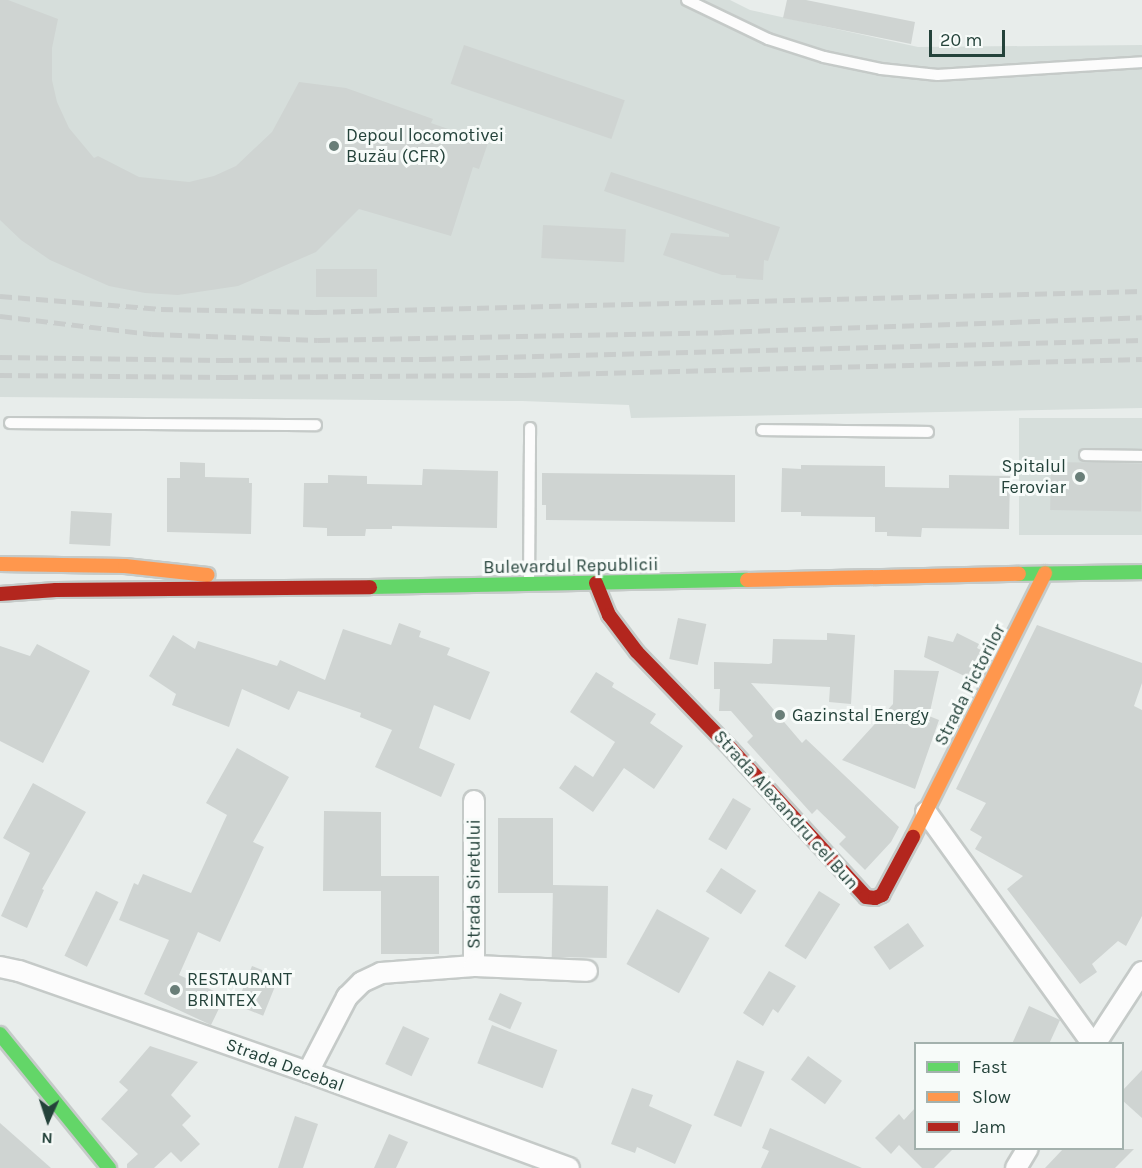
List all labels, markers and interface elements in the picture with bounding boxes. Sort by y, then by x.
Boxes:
scale bar [932,18,1008,56]
text: 20 m [940,29,982,51]
place label: Depoul locomotivei Buzău (CFR) [346,125,504,168]
marker: Depoul locomotivei Buzău (CFR) [327,139,341,153]
place label: Spitalul Feroviar [1001,456,1066,498]
marker: Spitalul Feroviar [1071,468,1089,486]
street label: Bulevardul Republicii [483,554,659,578]
street label: Strada Pictorilor [930,621,1010,749]
place label: Gazinstal Energy [792,704,929,726]
marker: Gazinstal Energy [773,708,787,722]
street label: Strada Alexandru cel Bun [709,726,863,894]
street label: Strada Siretului [463,819,485,949]
place label: RESTAURANT BRINTEX [187,969,292,1012]
marker: RESTAURANT BRINTEX [168,983,182,997]
street label: Strada Decebal [223,1034,347,1096]
legend [914,1042,1124,1150]
text: Fast [972,1056,1007,1078]
text: Slow [972,1086,1011,1108]
north arrow [18,1090,78,1150]
text: Jam [972,1116,1006,1138]
text: N [41,1129,53,1148]

